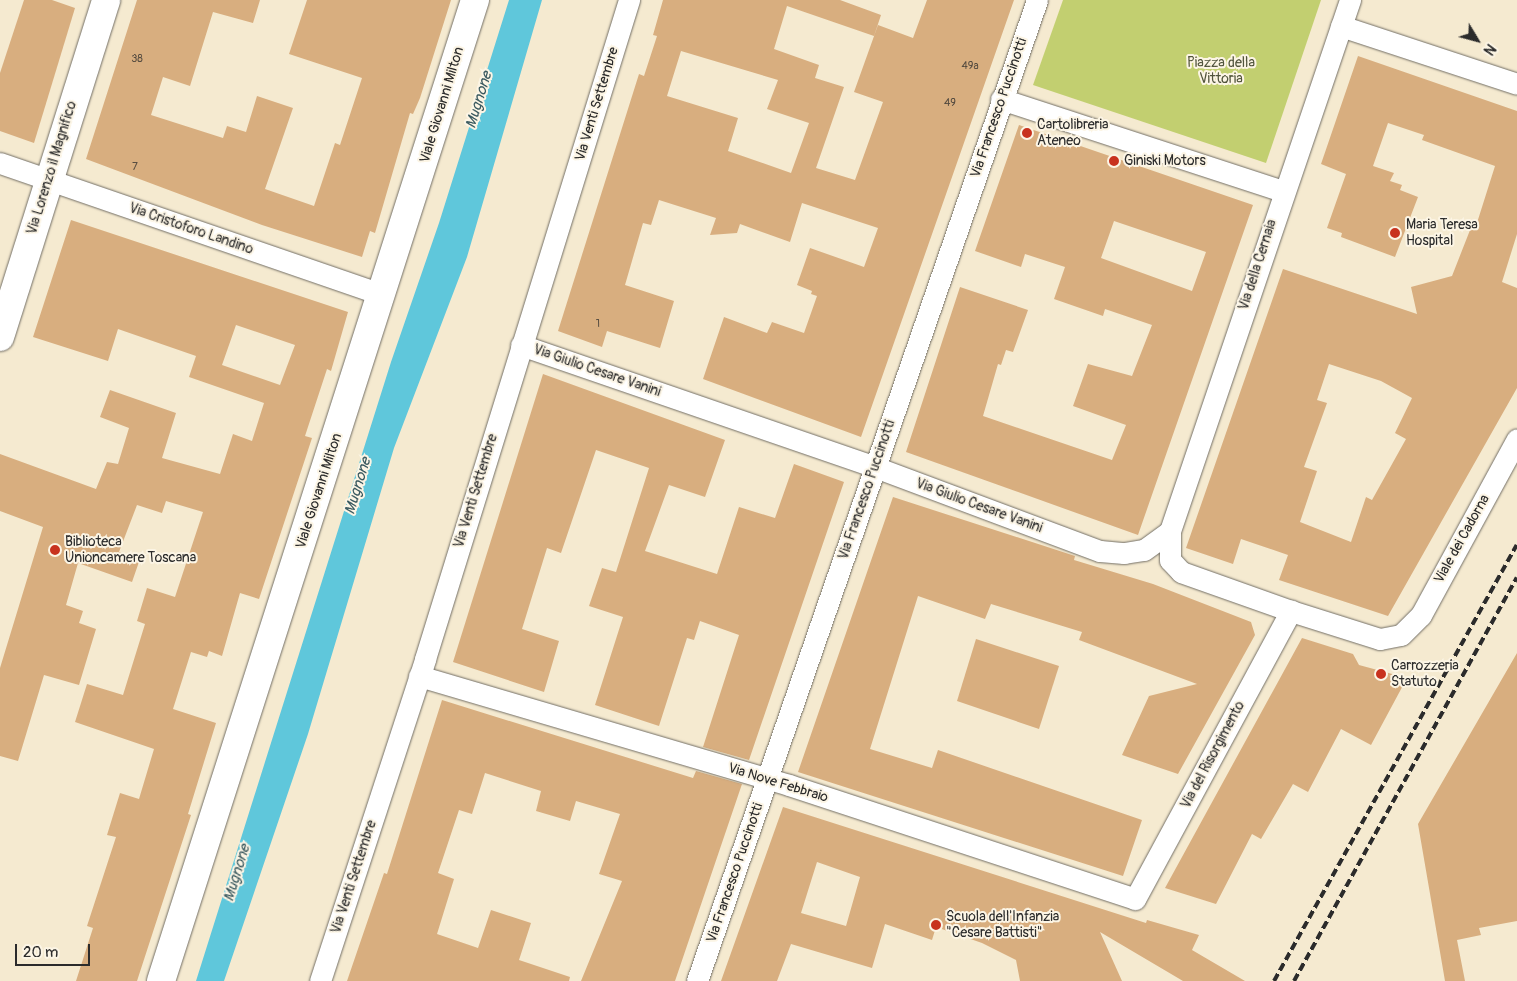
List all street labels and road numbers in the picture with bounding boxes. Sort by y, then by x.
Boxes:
street label: Via Francesco Puccinotti [967,36,1031,180]
street label: Viale Giovanni Milton [416,45,468,165]
street label: Via Venti Settembre [572,45,622,163]
street label: Via Lorenzo il Magnifico [24,99,80,237]
street label: Via Cristoforo Landino [127,200,255,258]
street label: Via della Cernaia [1235,217,1281,313]
street label: Via Giulio Cesare Vanini [531,341,663,401]
street label: Via Francesco Puccinotti [835,418,899,562]
street label: Viale Giovanni Milton [292,431,346,551]
street label: Via Venti Settembre [451,432,501,550]
street label: Via Giulio Cesare Vanini [913,475,1045,537]
street label: Viale dei Cadorna [1431,492,1493,586]
street label: Via del Risorgimento [1178,698,1248,812]
street label: Via Nove Febbraio [726,760,830,806]
street label: Via Francesco Puccinotti [703,801,767,945]
street label: Via Venti Settembre [328,818,380,936]

